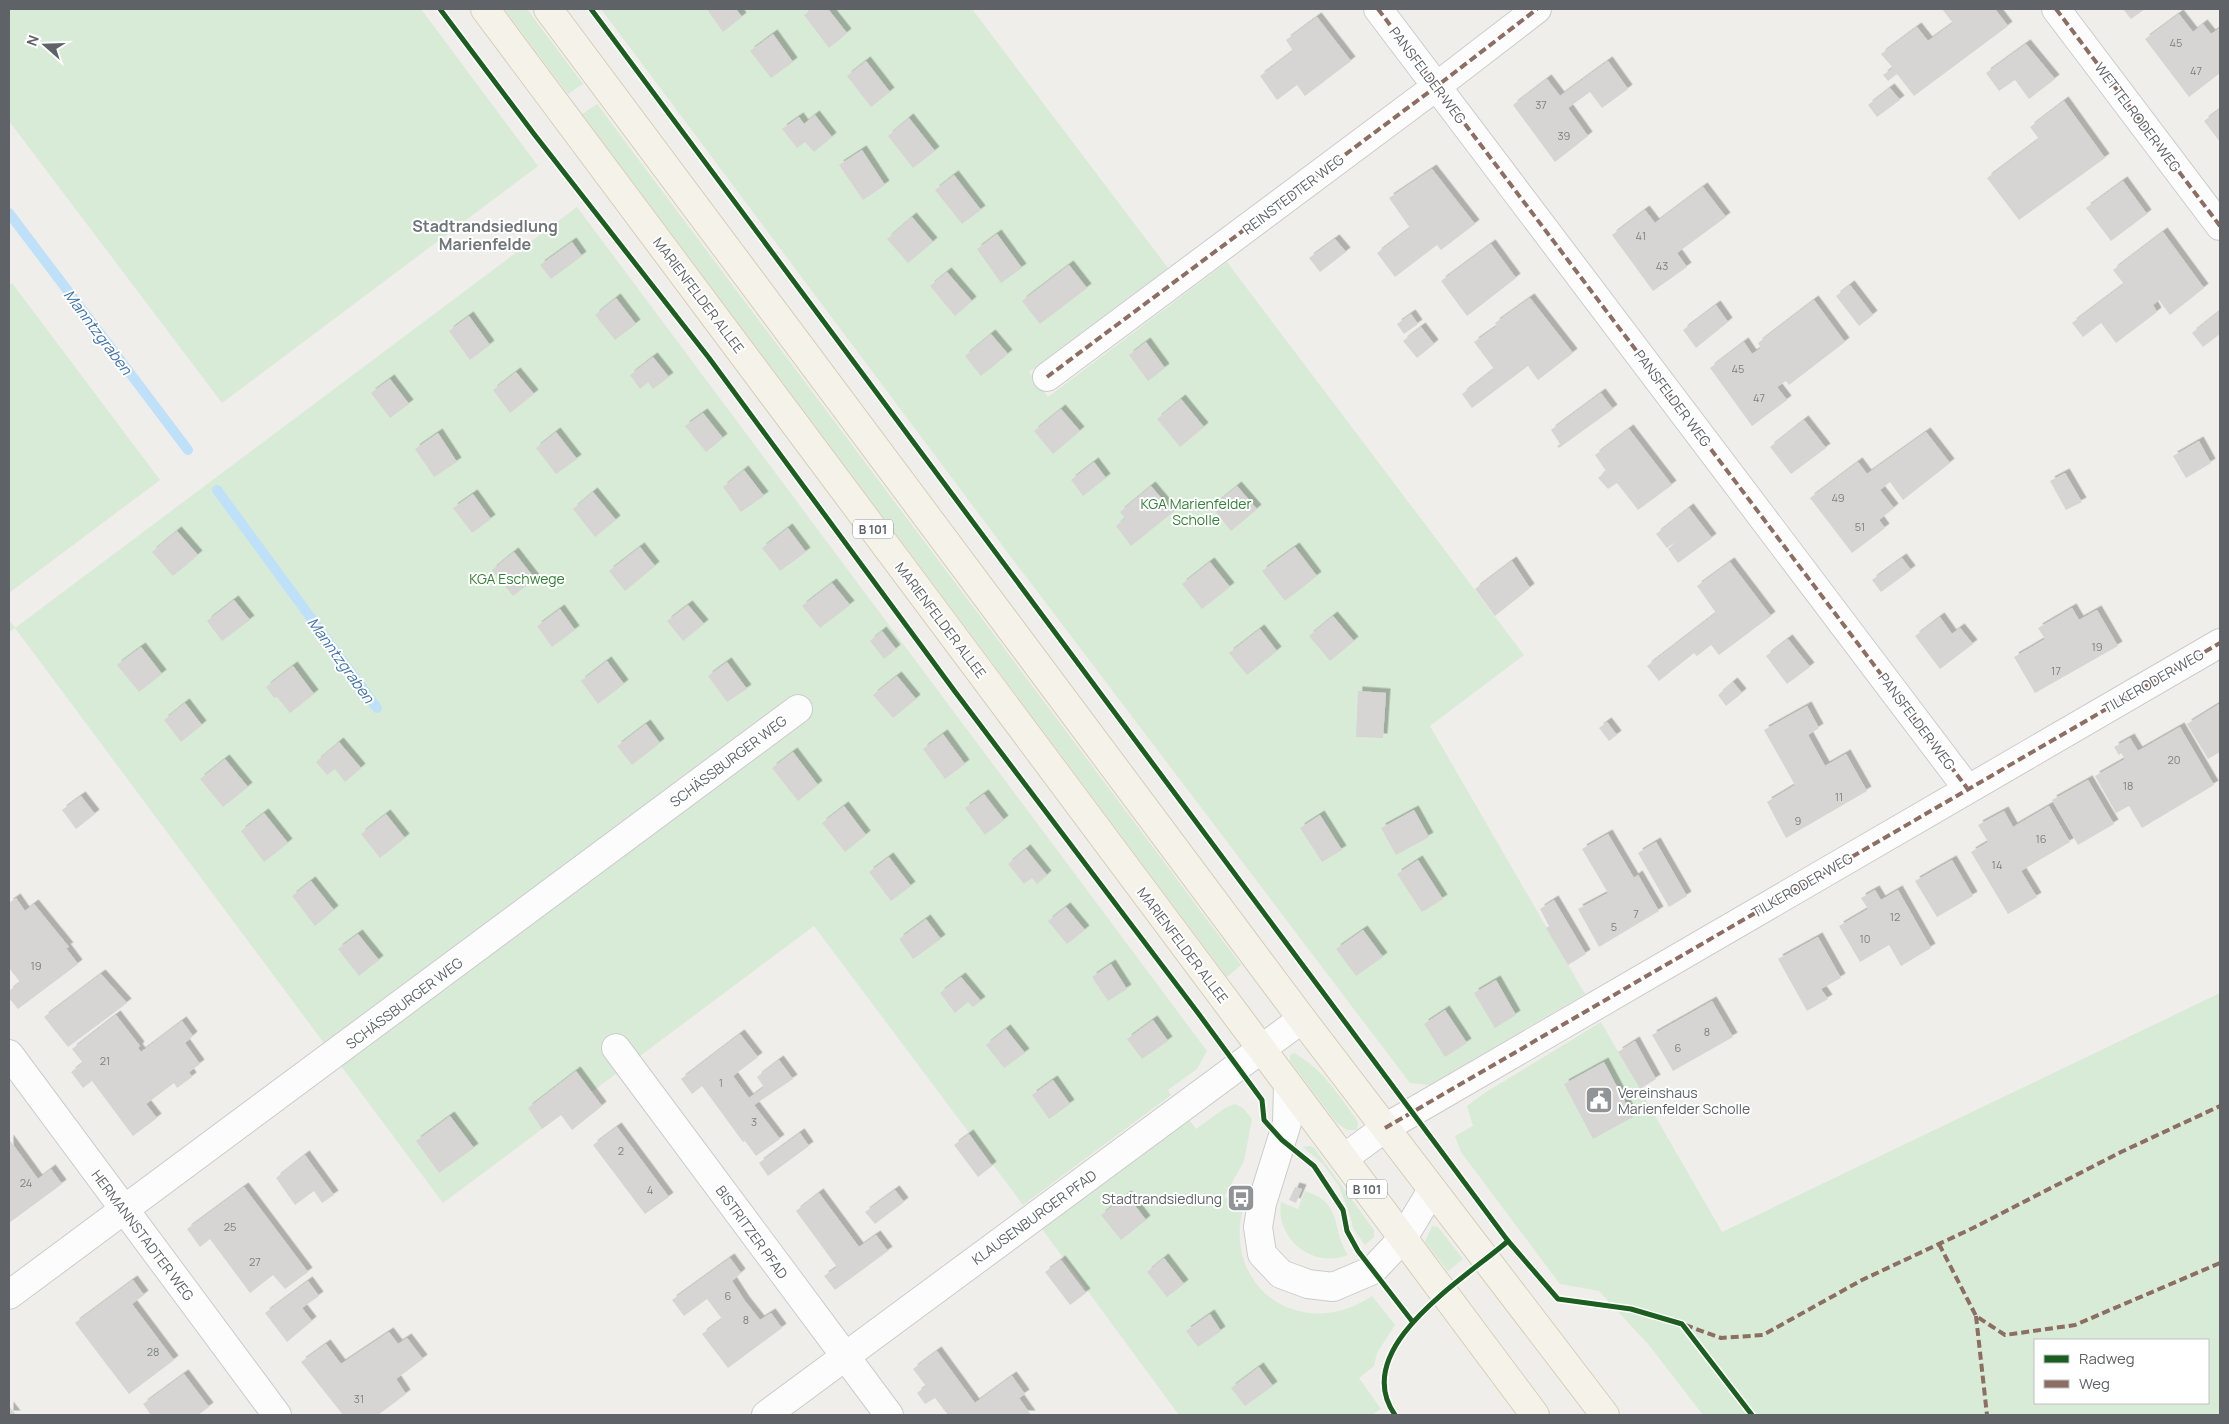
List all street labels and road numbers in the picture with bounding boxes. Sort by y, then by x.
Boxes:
street label: PANSFELDER WEG [1385,23,1471,127]
street label: WETTELRODER WEG [2091,58,2185,176]
street label: REINSTEDTER WEG [1238,150,1348,238]
street label: MARIENFELDER ALLEE [649,233,749,357]
street label: PANSFELDER WEG [1630,346,1716,450]
road number: B 101 [853,520,893,538]
street label: MARIENFELDER ALLEE [891,558,991,682]
street label: TILKERODER WEG [2099,644,2207,718]
street label: PANSFELDER WEG [1874,669,1960,773]
street label: SCHÄSSBURGER WEG [666,711,790,811]
street label: TILKERODER WEG [1748,848,1856,922]
street label: MARIENFELDER ALLEE [1133,883,1233,1007]
street label: SCHÄSSBURGER WEG [342,953,466,1053]
street label: KLAUSENBURGER PFAD [968,1165,1100,1269]
street label: HERMANNSTADTER WEG [87,1166,199,1304]
road number: B 101 [1347,1180,1387,1198]
street label: BISTRITZER PFAD [712,1181,792,1283]

